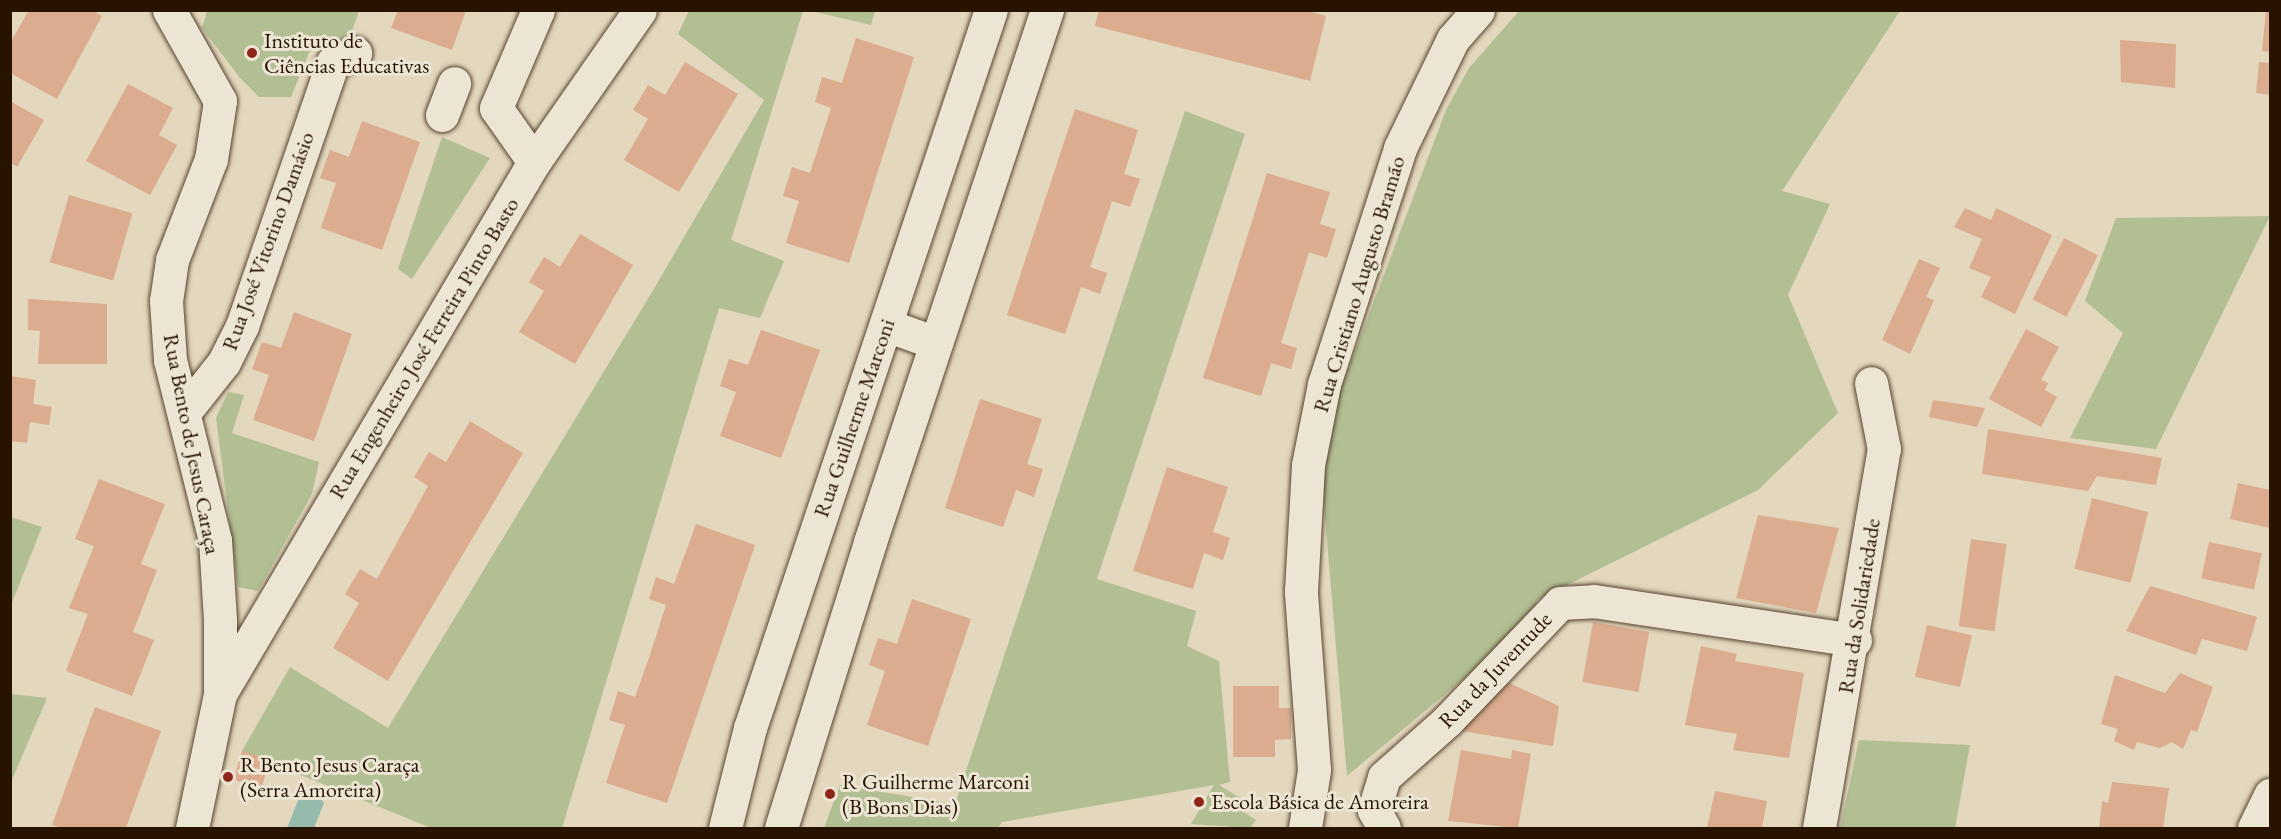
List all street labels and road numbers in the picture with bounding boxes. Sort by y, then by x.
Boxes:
street label: Rua José Vitorino Damásio [216,128,320,354]
street label: Rua Cristiano Augusto Bramão [1307,152,1411,416]
street label: Rua Engenheiro José Ferreira Pinto Basto [323,192,525,504]
street label: Rua Guilherme Marconi [808,315,900,521]
street label: Rua Bento de Jesus Caraça [158,332,226,556]
street label: Rua da Solidariedade [1832,517,1886,695]
street label: Rua da Juventude [1433,606,1557,734]

